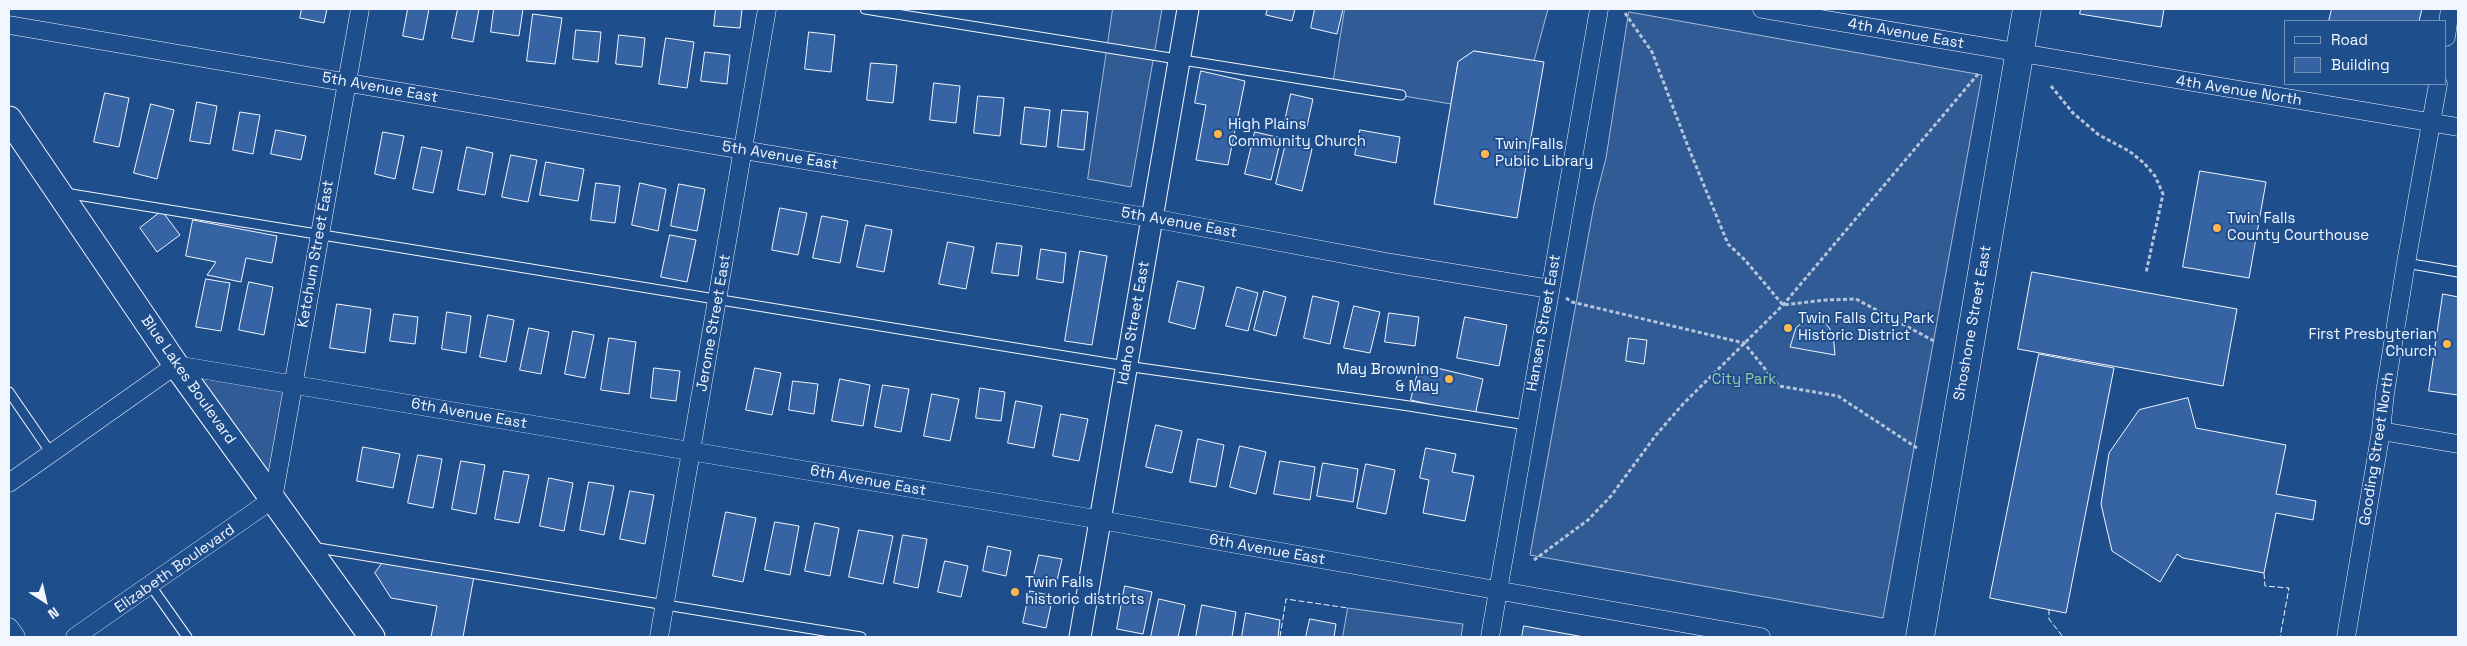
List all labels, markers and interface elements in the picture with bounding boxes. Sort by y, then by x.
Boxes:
street label: 4th Avenue East [1846,15,1966,53]
legend [2284,20,2447,85]
text: Road [2331,30,2368,49]
text: Building [2331,55,2390,74]
street label: 5th Avenue East [321,69,439,107]
street label: 4th Avenue North [2175,72,2303,110]
place label: High Plains Community Church [1228,116,1366,151]
marker: High Plains Community Church [1212,128,1224,140]
place label: Twin Falls Public Library [1495,136,1593,171]
street label: 5th Avenue East [721,138,839,174]
marker: Twin Falls Public Library [1479,148,1491,160]
street label: Ketchum Street East [294,179,338,329]
street label: 5th Avenue East [1120,204,1238,242]
place label: Twin Falls County Courthouse [2227,210,2369,245]
marker: Twin Falls County Courthouse [2211,222,2223,234]
street label: Shoshone Street East [1950,244,1996,402]
street label: Jerome Street East [693,253,735,393]
street label: Hansen Street East [1523,253,1565,393]
street label: Idaho Street East [1114,260,1154,386]
place label: Twin Falls City Park Historic District [1798,310,1935,345]
street label: Blue Lakes Boulevard [137,312,239,448]
marker: Twin Falls City Park Historic District [1782,322,1794,334]
place label: First Presbyterian Church [2309,326,2437,361]
marker: First Presbyterian Church [2441,338,2453,350]
place label: May Browning & May [1336,361,1439,396]
park label: City Park [1712,371,1776,389]
street label: Gooding Street North [2356,371,2398,527]
marker: May Browning & May [1443,373,1455,385]
street label: 6th Avenue East [410,395,528,433]
street label: 6th Avenue East [809,462,927,500]
street label: Elizabeth Boulevard [111,521,239,617]
street label: 6th Avenue East [1208,531,1326,569]
place label: Twin Falls historic districts [1025,574,1144,609]
north arrow [20,576,70,626]
marker: Twin Falls historic districts [1009,586,1021,598]
text: N [45,603,63,623]

